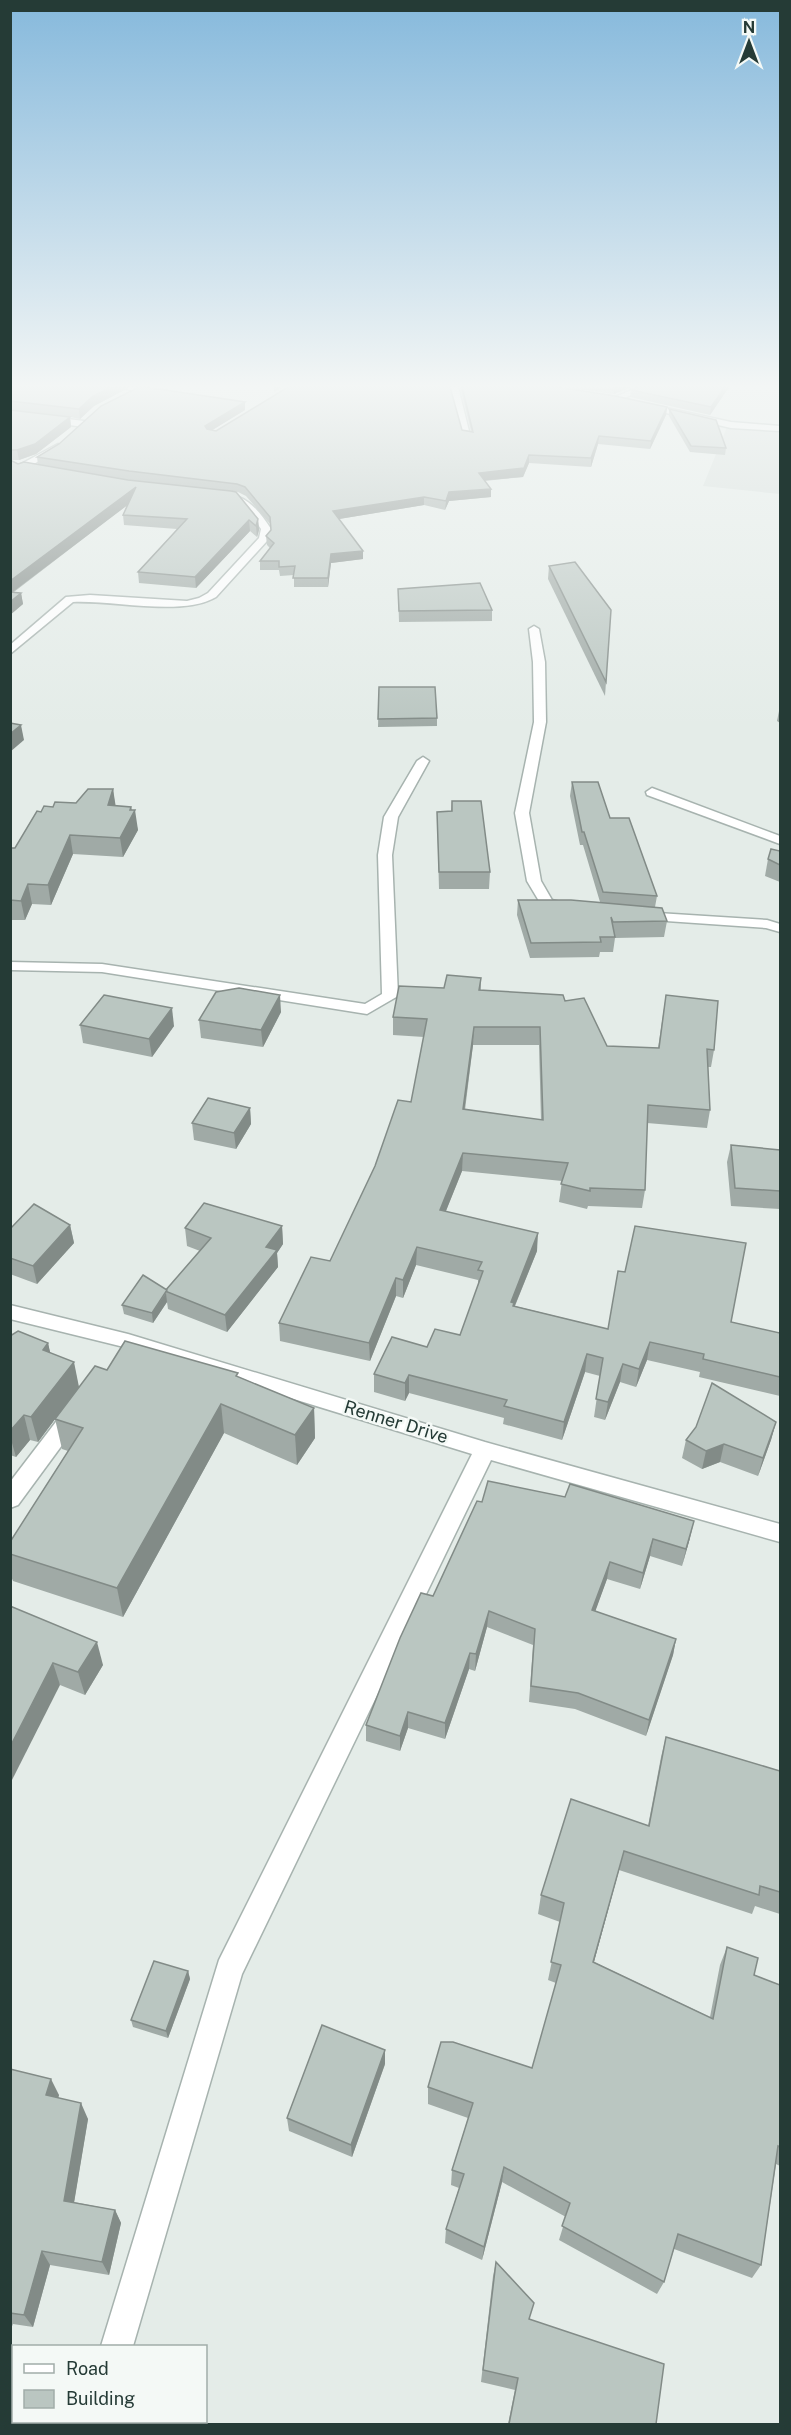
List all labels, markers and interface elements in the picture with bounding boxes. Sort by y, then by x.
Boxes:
north arrow [719,12,779,72]
text: N [743,18,755,37]
street label: Renner Drive [342,1396,451,1447]
legend [12,2345,207,2423]
text: Road [66,2358,109,2379]
text: Building [66,2388,135,2409]

